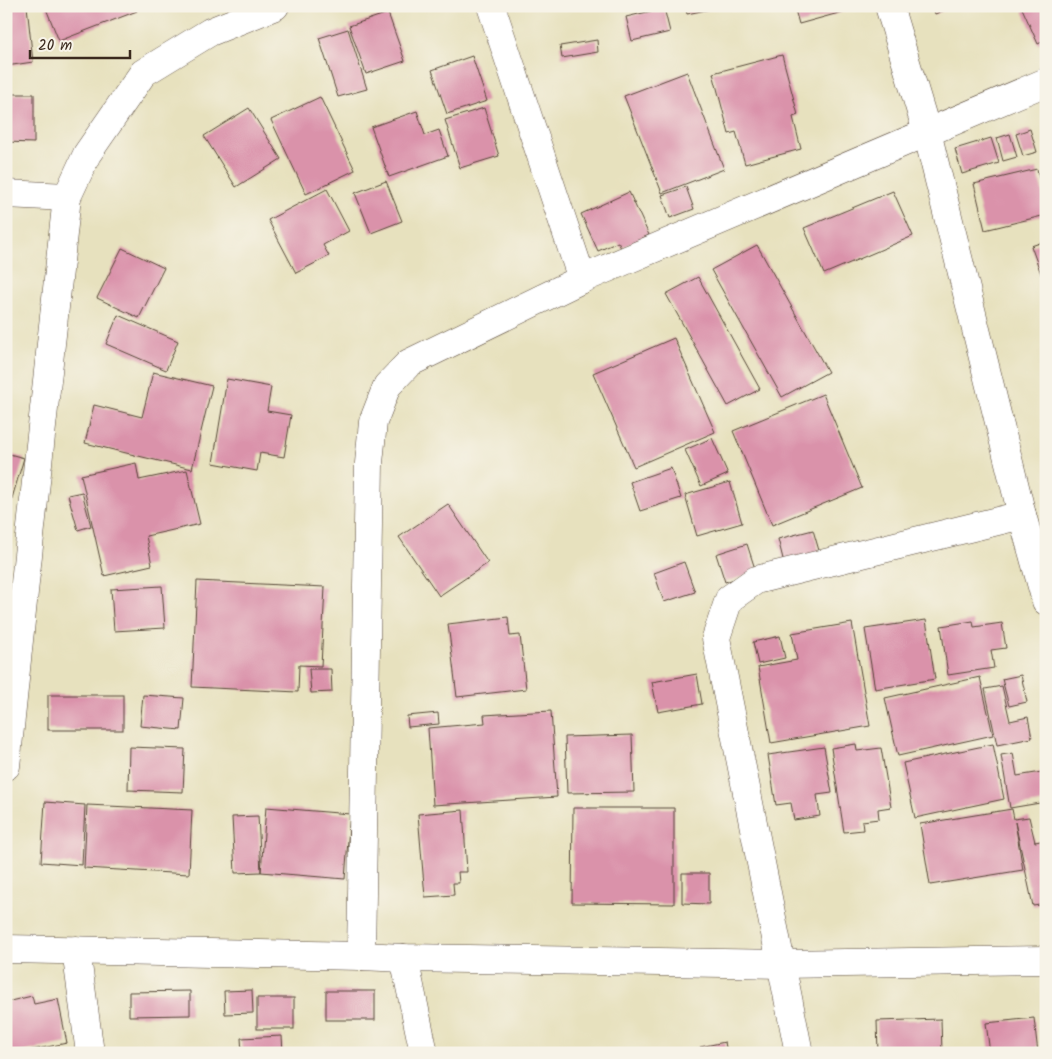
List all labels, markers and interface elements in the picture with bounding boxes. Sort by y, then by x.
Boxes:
scale bar [30,28,130,60]
text: 20 m [38,34,72,58]

